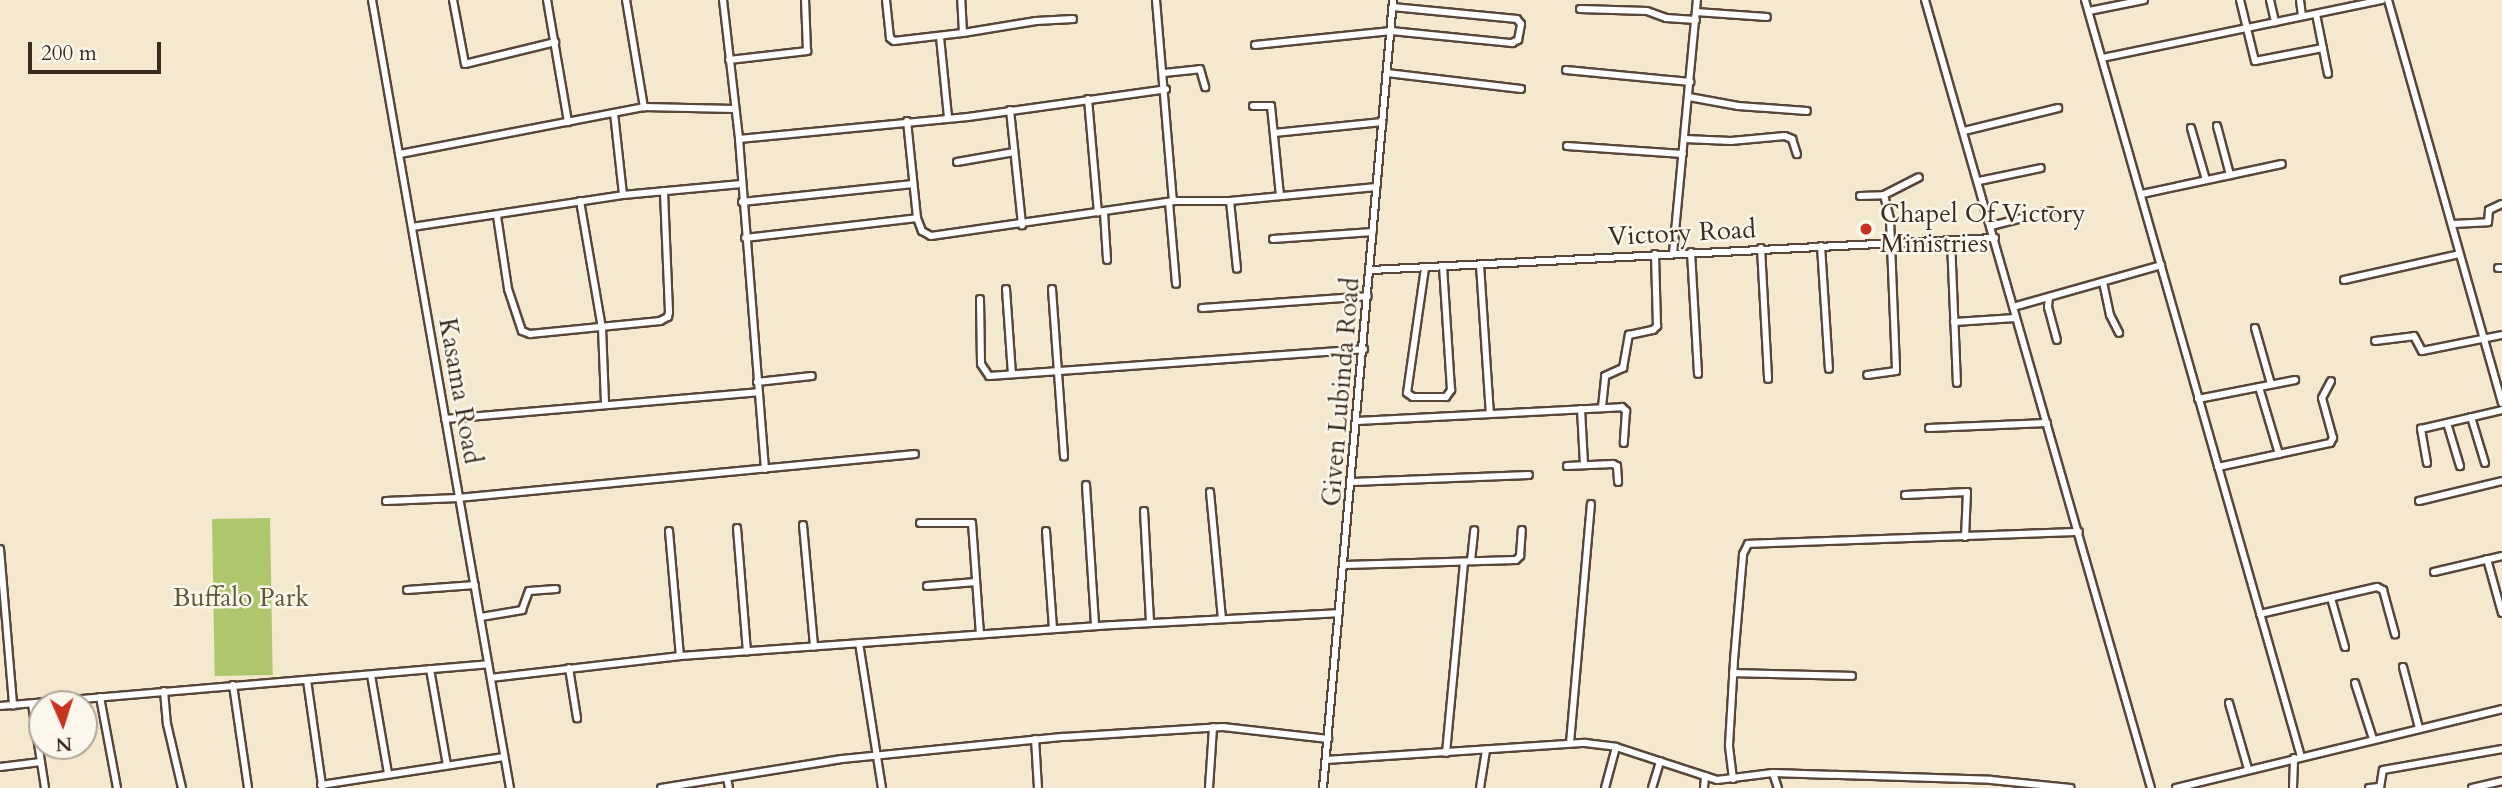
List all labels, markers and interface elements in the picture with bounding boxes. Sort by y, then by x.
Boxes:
scale bar [32,28,164,72]
text: 200 m [41,39,97,68]
place label: Chapel Of Victory Ministries [1880,198,2086,260]
street label: Victory Road [1607,214,1757,252]
marker: Chapel Of Victory Ministries [1858,221,1874,237]
street label: Given Lubinda Road [1315,276,1367,508]
street label: Kasama Road [432,315,488,467]
park label: Buffalo Park [173,582,309,614]
north arrow [28,690,98,760]
text: N [55,731,73,757]

